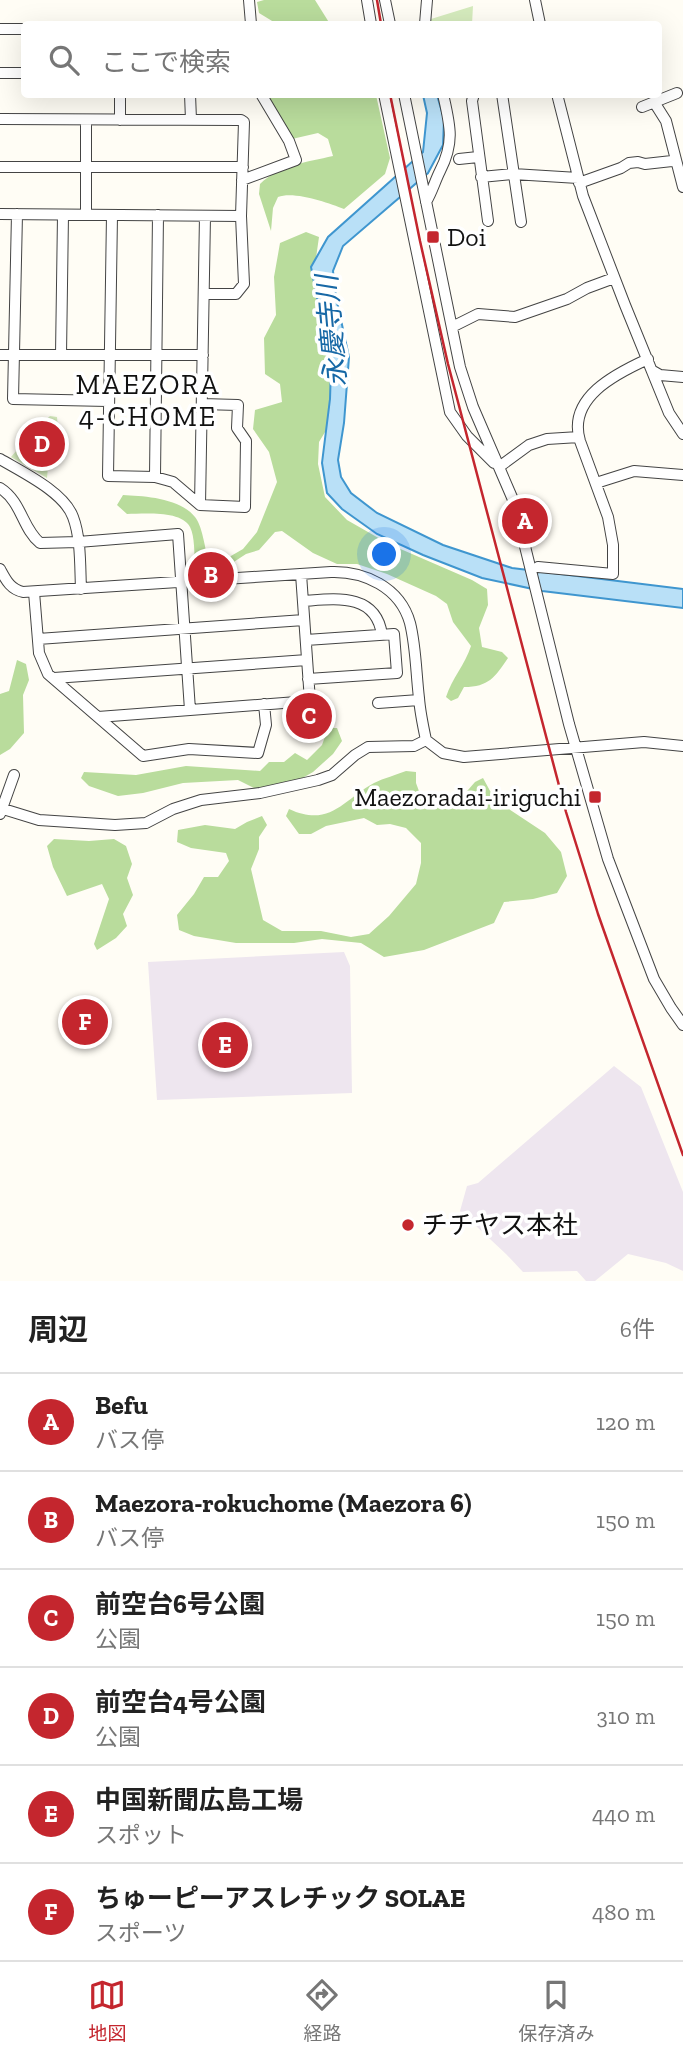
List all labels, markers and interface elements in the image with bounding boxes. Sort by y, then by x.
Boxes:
search box [21,21,662,98]
icon: search [45,41,83,79]
text: ここで検索 [101,46,231,78]
place label: Doi [447,221,486,253]
marker: Doi [425,229,441,245]
water label: 永慶寺川 [310,271,353,388]
district label: MAEZORA 4-CHOME [76,368,220,433]
pin: D [19,418,65,470]
pin: A [502,495,548,547]
your location [367,537,401,571]
pin: B [188,549,234,601]
pin: C [286,690,332,742]
place label: Maezoradai-iriguchi [354,781,581,813]
marker: Maezoradai-iriguchi [587,789,603,805]
pin: F [62,996,108,1048]
pin: E [202,1019,248,1071]
place label: チチヤス本社 [422,1209,578,1241]
marker: チチヤス本社 [400,1217,416,1233]
text: 周辺 [28,1312,88,1348]
text: 6件 [620,1315,655,1343]
text: Befu [95,1389,148,1421]
text: A [43,1408,59,1436]
text: 120 m [596,1408,655,1436]
text: バス停 [95,1426,164,1454]
text: Maezora-rokuchome (Maezora 6) [95,1487,471,1519]
text: B [44,1506,58,1534]
text: 150 m [596,1506,655,1534]
text: バス停 [95,1524,164,1552]
text: 前空台6号公園 [95,1588,265,1620]
text: C [44,1604,58,1632]
text: 150 m [596,1604,655,1632]
text: 公園 [95,1625,141,1653]
text: 前空台4号公園 [95,1686,266,1718]
text: D [43,1702,59,1730]
text: 310 m [597,1702,655,1730]
text: 公園 [95,1723,141,1751]
text: 中国新聞広島工場 [95,1784,303,1816]
text: E [44,1800,58,1828]
text: 440 m [592,1800,655,1828]
text: スポット [95,1821,187,1849]
text: ちゅーピーアスレチック SOLAE [95,1882,465,1914]
text: F [44,1898,58,1926]
text: 480 m [592,1898,655,1926]
text: スポーツ [95,1919,187,1947]
tab: 地図 [88,1976,127,2045]
tab: 経路 [303,1976,342,2045]
tab: 保存済み [518,1976,595,2045]

